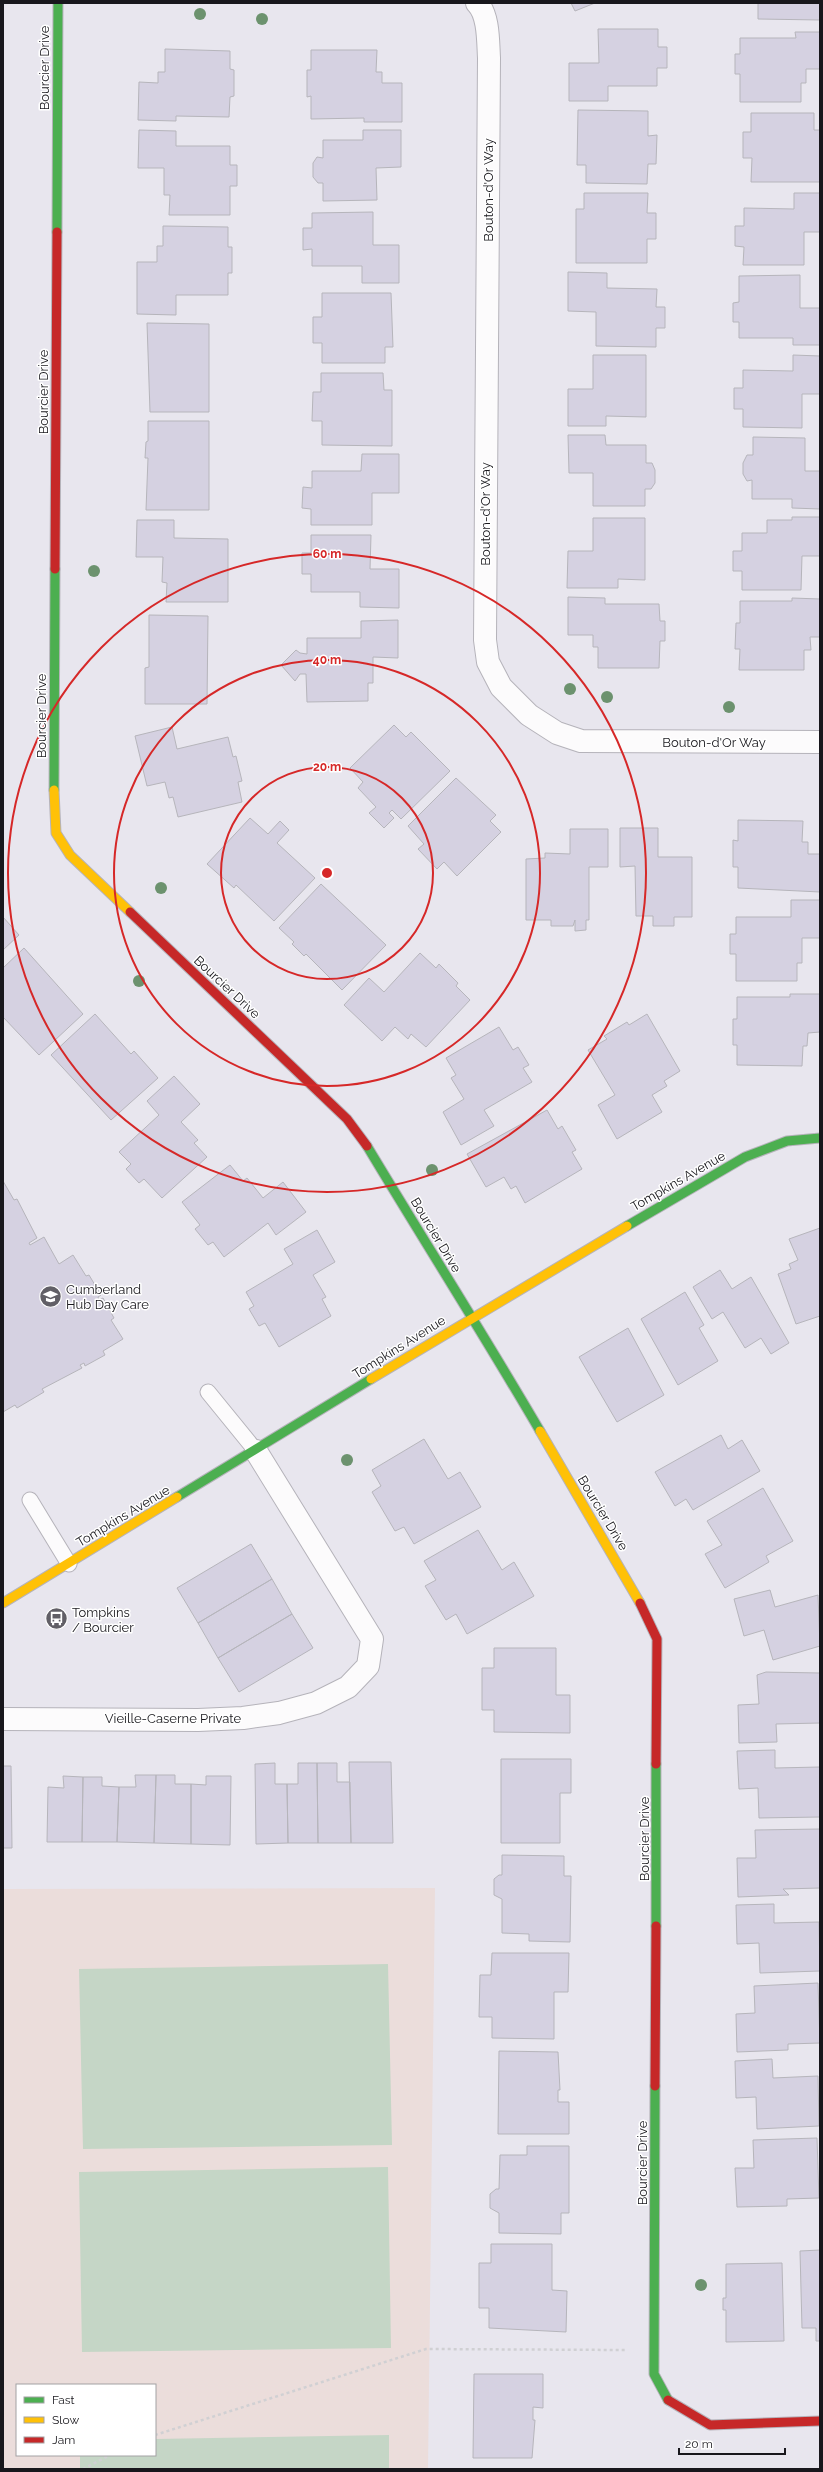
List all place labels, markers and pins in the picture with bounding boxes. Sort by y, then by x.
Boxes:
centre of rings [320,866,334,880]
place label: Cumberland Hub Day Care [66,1282,149,1312]
school or university icon: Cumberland Hub Day Care [38,1283,64,1309]
place label: Tompkins / Bourcier [72,1605,134,1635]
bus stop icon: Tompkins / Bourcier [44,1606,70,1632]

